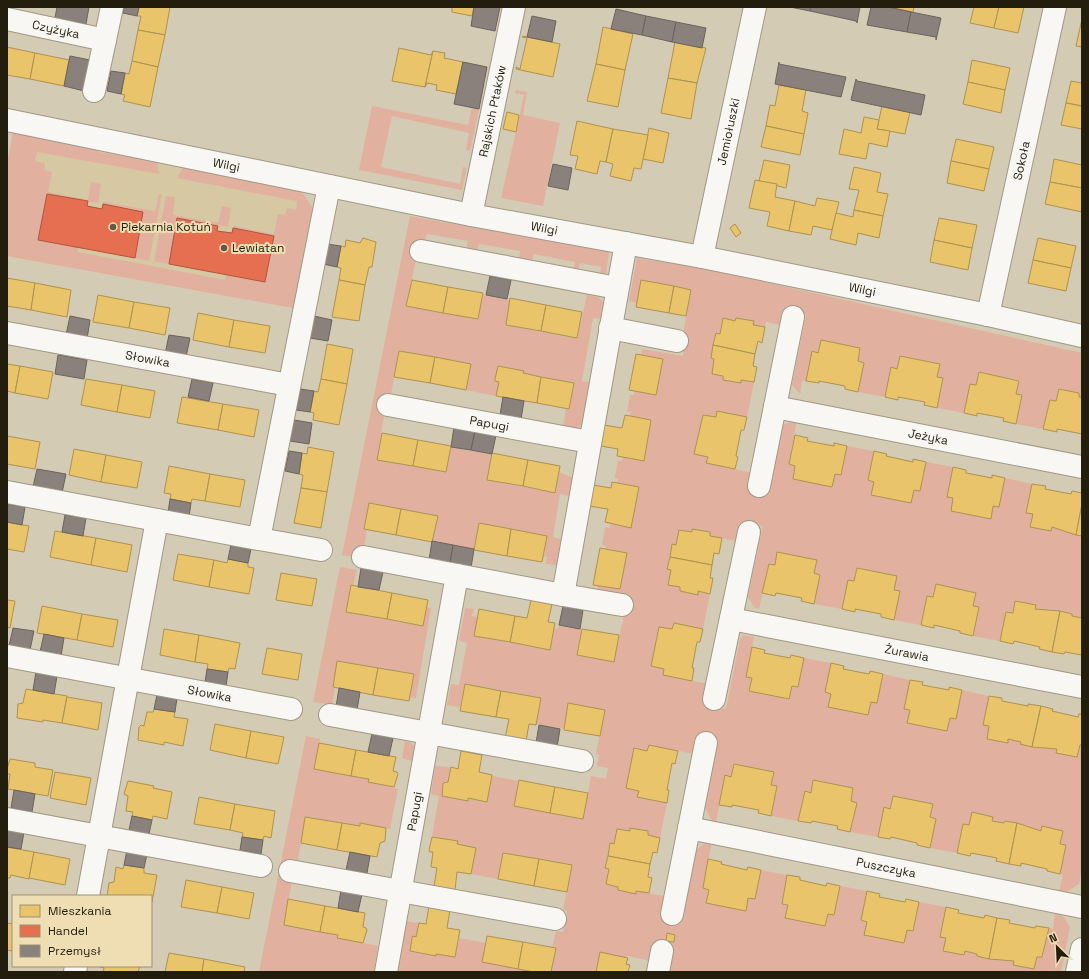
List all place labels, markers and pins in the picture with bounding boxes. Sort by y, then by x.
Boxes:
place label: Piekarnia Kotuń [121,219,211,235]
marker: Piekarnia Kotuń [108,222,118,232]
place label: Lewiatan [232,240,284,256]
marker: Lewiatan [219,243,229,253]

